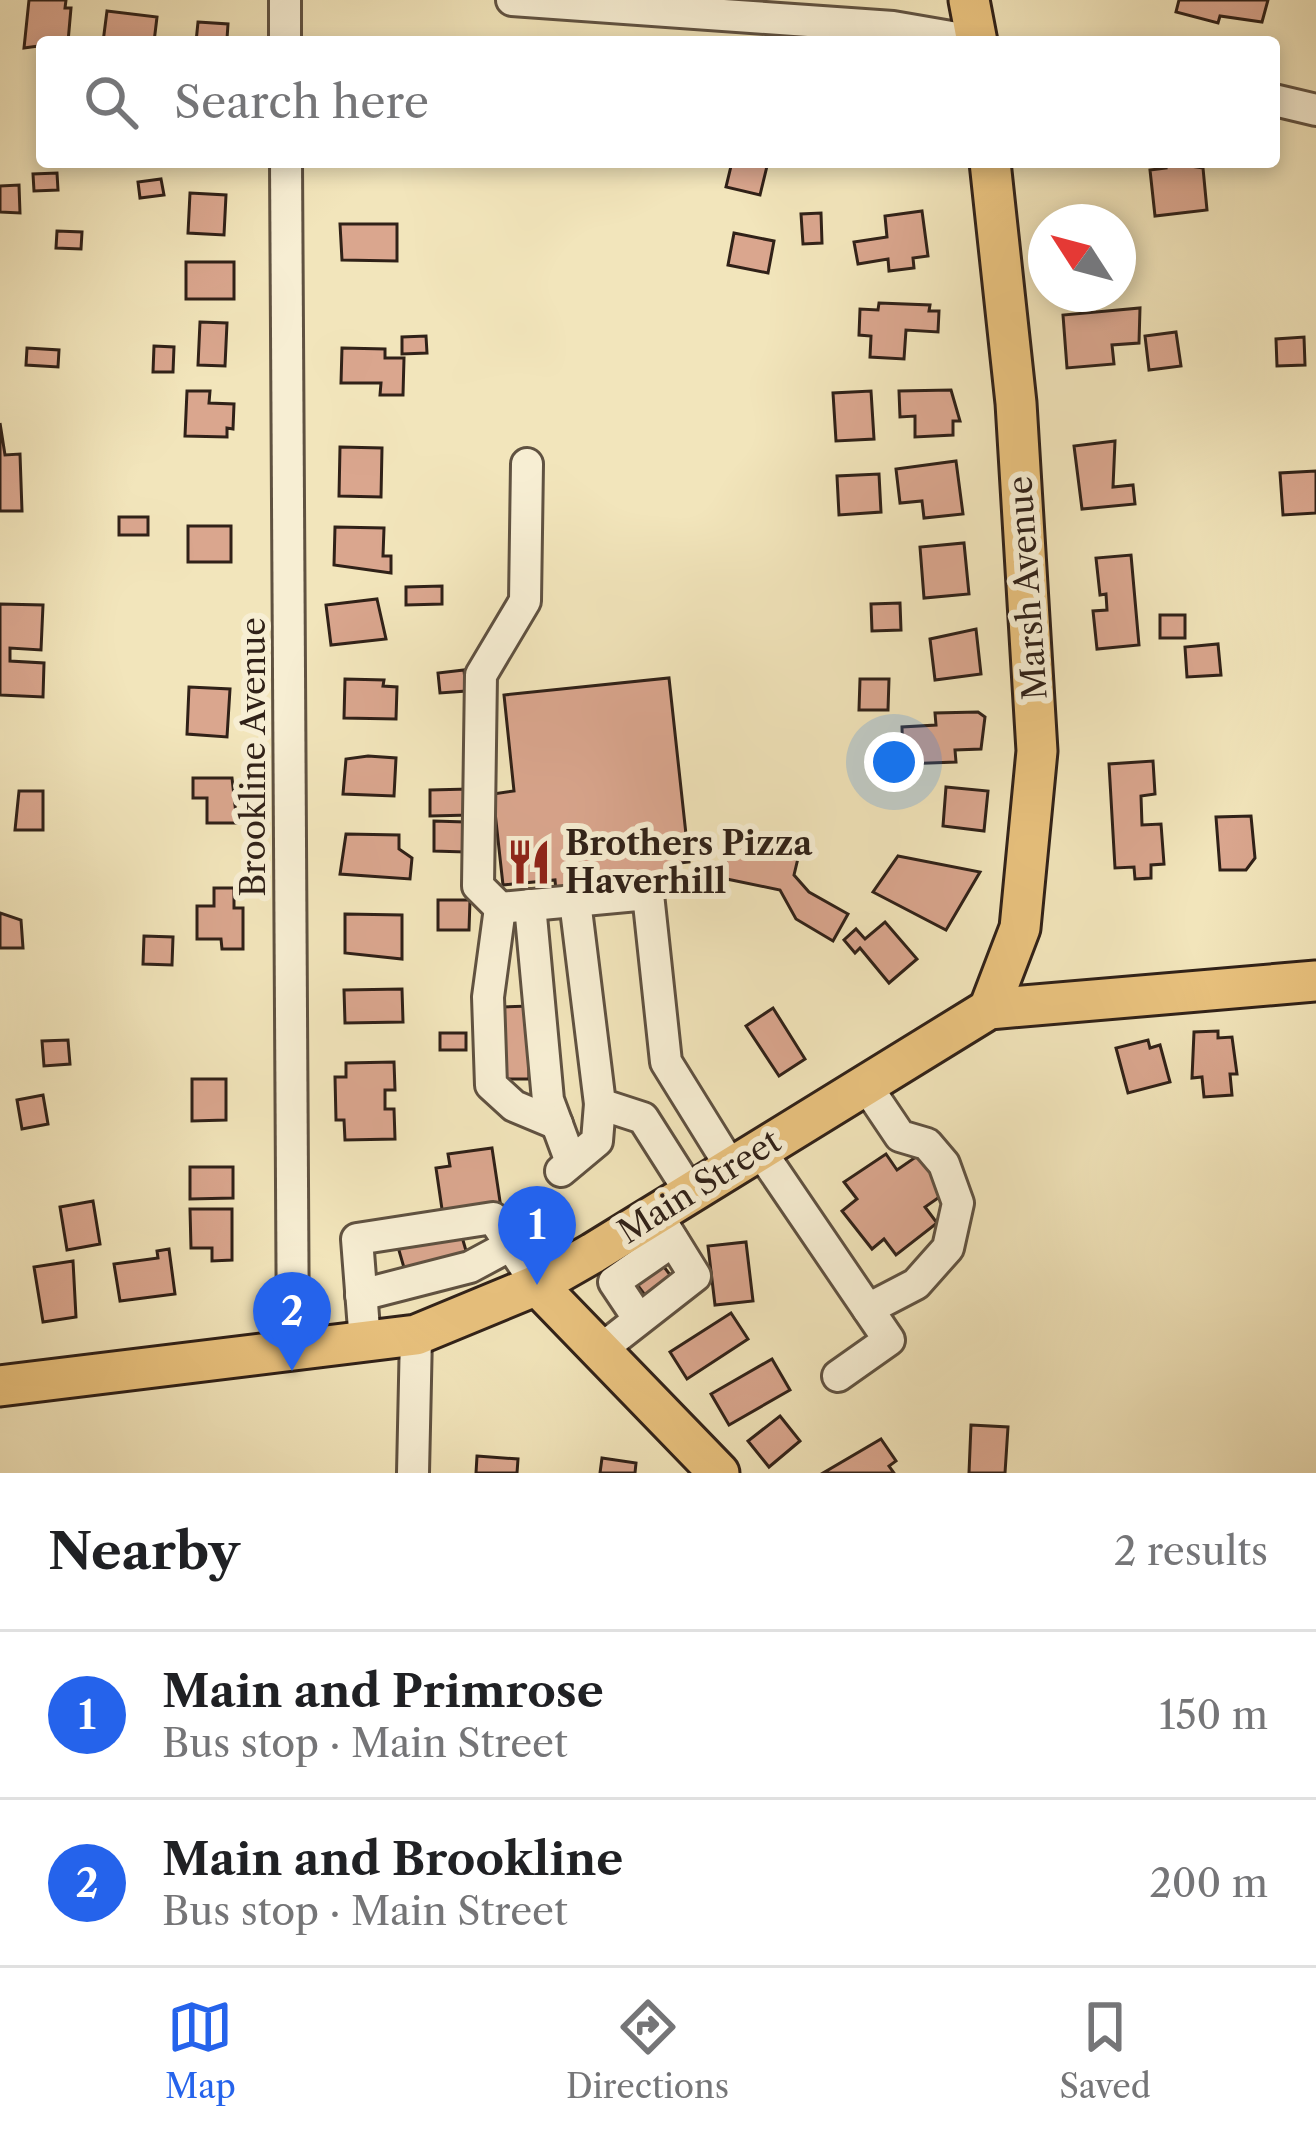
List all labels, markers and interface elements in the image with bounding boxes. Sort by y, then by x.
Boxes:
search box [36,36,1280,168]
icon: search [78,69,144,135]
text: Search here [174,74,429,130]
north arrow [1028,204,1136,312]
street label: Marsh Avenue [999,475,1056,701]
street label: Brookline Avenue [233,617,274,897]
your location [864,732,924,792]
place label: Brothers Pizza Haverhill [565,823,813,902]
restaurant icon: Brothers Pizza Haverhill [504,837,554,887]
street label: Main Street [611,1120,788,1252]
pin: 1 [498,1186,576,1285]
pin: 2 [253,1272,331,1371]
text: Nearby [48,1520,240,1582]
text: 2 results [1114,1527,1268,1575]
text: Main and Primrose [162,1663,604,1719]
text: 1 [78,1691,96,1739]
text: 150 m [1159,1691,1268,1739]
text: Bus stop · Main Street [162,1719,568,1767]
text: Main and Brookline [162,1831,623,1887]
text: 2 [75,1859,99,1907]
text: 200 m [1149,1859,1268,1907]
text: Bus stop · Main Street [162,1887,568,1935]
tab: Map [165,1994,236,2107]
tab: Directions [566,1994,729,2107]
tab: Saved [1059,1994,1151,2107]

